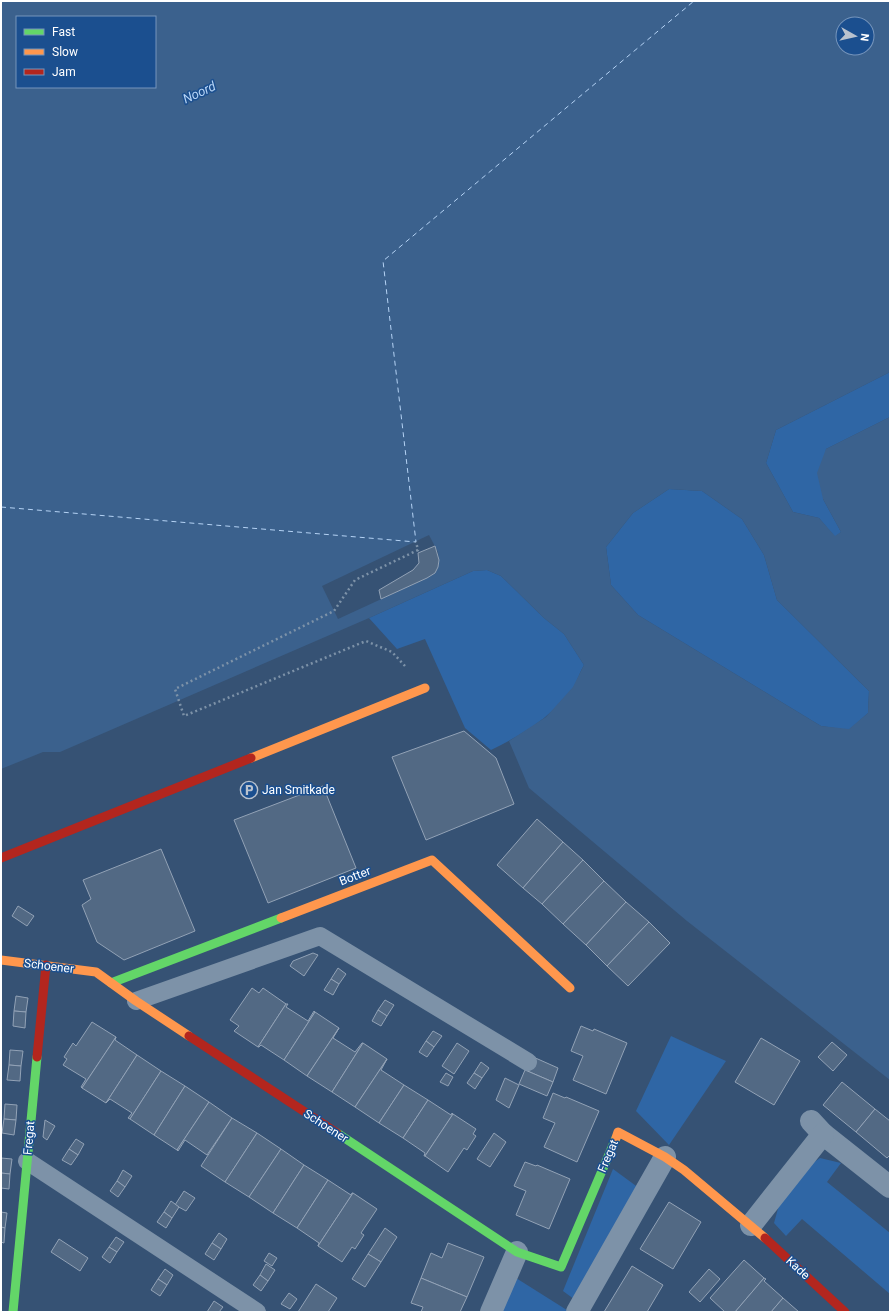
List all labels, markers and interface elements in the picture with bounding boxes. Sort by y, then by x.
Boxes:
legend [16,16,156,88]
north arrow [835,16,875,56]
text: Fast [52,25,75,39]
text: N [857,33,871,42]
text: Slow [52,45,78,59]
text: Jam [52,65,76,79]
water label: Noord [180,78,219,107]
parking icon: Jan Smitkade [239,780,259,800]
place label: Jan Smitkade [262,783,335,797]
street label: Botter [337,864,373,888]
street label: Schoener [23,956,75,976]
street label: Schoener [301,1106,351,1146]
street label: Fregat [21,1120,37,1156]
street label: Fregat [595,1138,621,1174]
street label: Kade [783,1254,813,1282]

